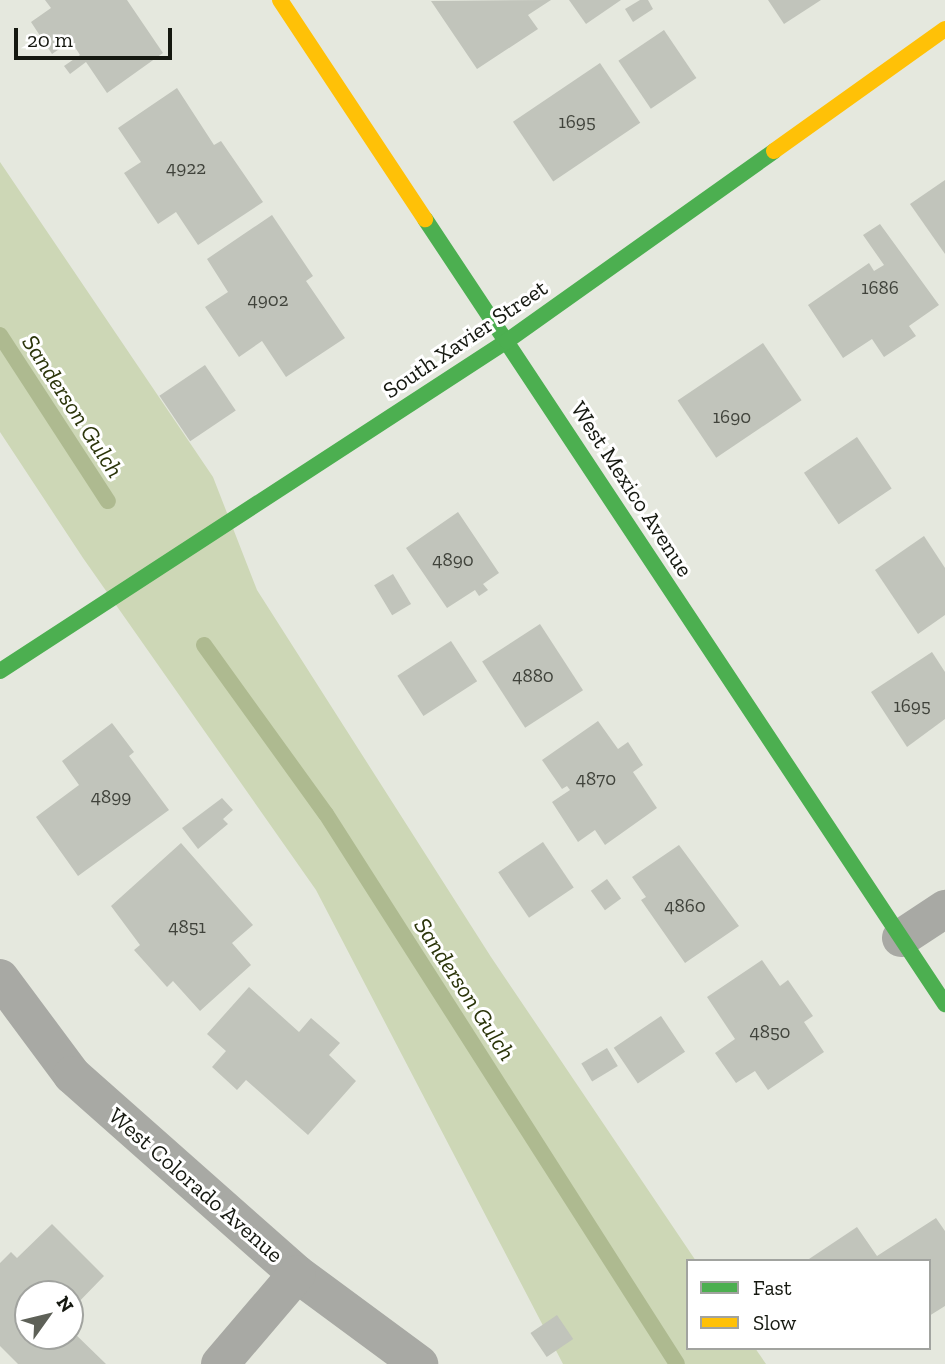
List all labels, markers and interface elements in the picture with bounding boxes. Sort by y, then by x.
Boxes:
scale bar [18,14,175,58]
text: 20 m [27,27,73,52]
house number: 1695 [558,111,596,133]
house number: 4922 [166,157,206,179]
street label: South Xavier Street [377,274,553,404]
house number: 1686 [861,277,899,299]
house number: 4902 [247,289,289,311]
water label: Sanderson Gulch [16,329,130,483]
street label: West Mexico Avenue [565,396,699,582]
house number: 1690 [713,406,751,428]
house number: 4890 [432,549,474,571]
house number: 4880 [512,665,554,687]
house number: 1695 [893,695,931,717]
house number: 4870 [576,768,616,790]
house number: 4899 [91,786,131,808]
house number: 4860 [664,895,706,917]
water label: Sanderson Gulch [408,912,522,1066]
house number: 4851 [168,916,206,938]
house number: 4850 [749,1021,791,1043]
street label: West Colorado Avenue [103,1101,289,1269]
legend [686,1259,931,1350]
text: Fast [753,1275,792,1300]
north arrow [14,1280,84,1350]
text: N [52,1292,79,1317]
text: Slow [753,1310,796,1335]

